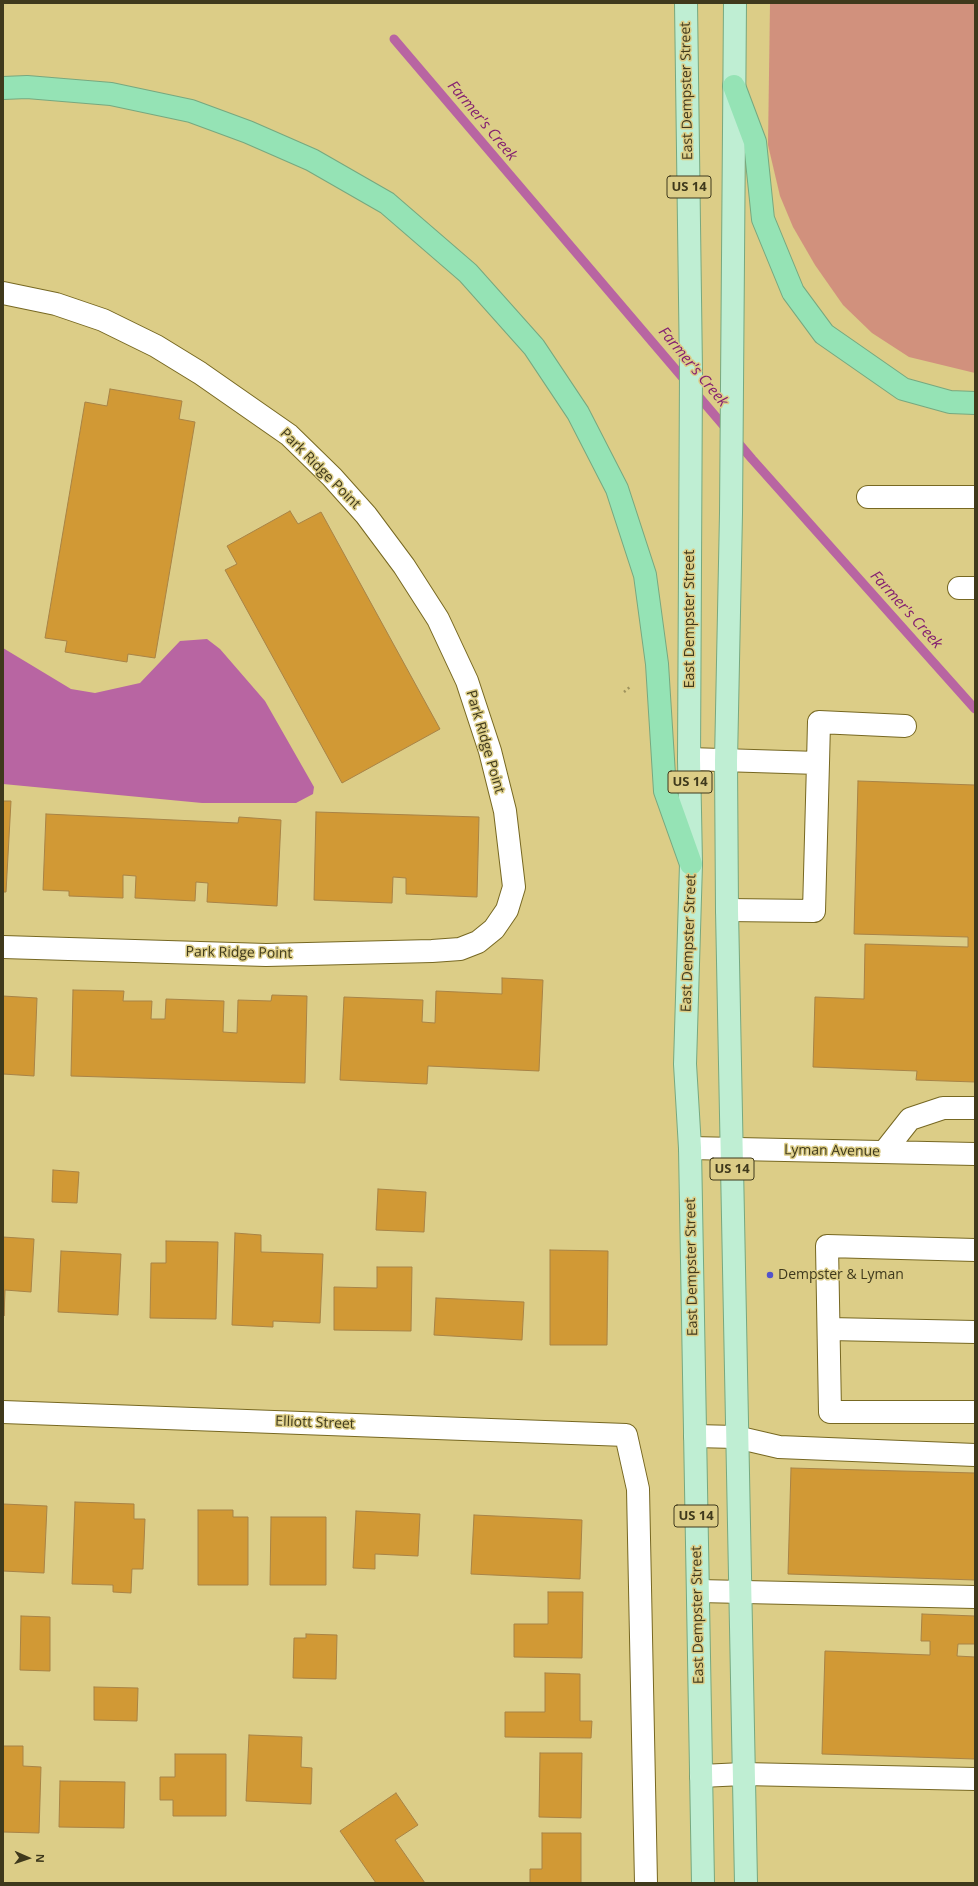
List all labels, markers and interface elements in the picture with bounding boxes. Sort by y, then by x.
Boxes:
street label: East Dempster Street [677,22,697,160]
water label: Farmer's Creek [443,77,521,165]
road number: US 14 [667,176,711,198]
water label: Farmer's Creek [654,323,732,411]
street label: Park Ridge Point [276,425,364,513]
street label: East Dempster Street [682,550,698,688]
water label: Farmer's Creek [866,567,946,653]
street label: Park Ridge Point [462,688,508,796]
road number: US 14 [668,771,712,793]
street label: East Dempster Street [678,874,700,1012]
street label: Park Ridge Point [186,944,292,962]
street label: Lyman Avenue [784,1142,880,1160]
road number: US 14 [710,1158,754,1180]
street label: East Dempster Street [682,1198,702,1336]
place label: Dempster & Lyman [778,1267,904,1283]
marker: Dempster & Lyman [765,1270,775,1280]
street label: Elliott Street [275,1413,355,1433]
road number: US 14 [674,1505,718,1527]
street label: East Dempster Street [688,1546,708,1684]
north arrow [8,1838,48,1878]
text: N [33,1854,48,1863]

